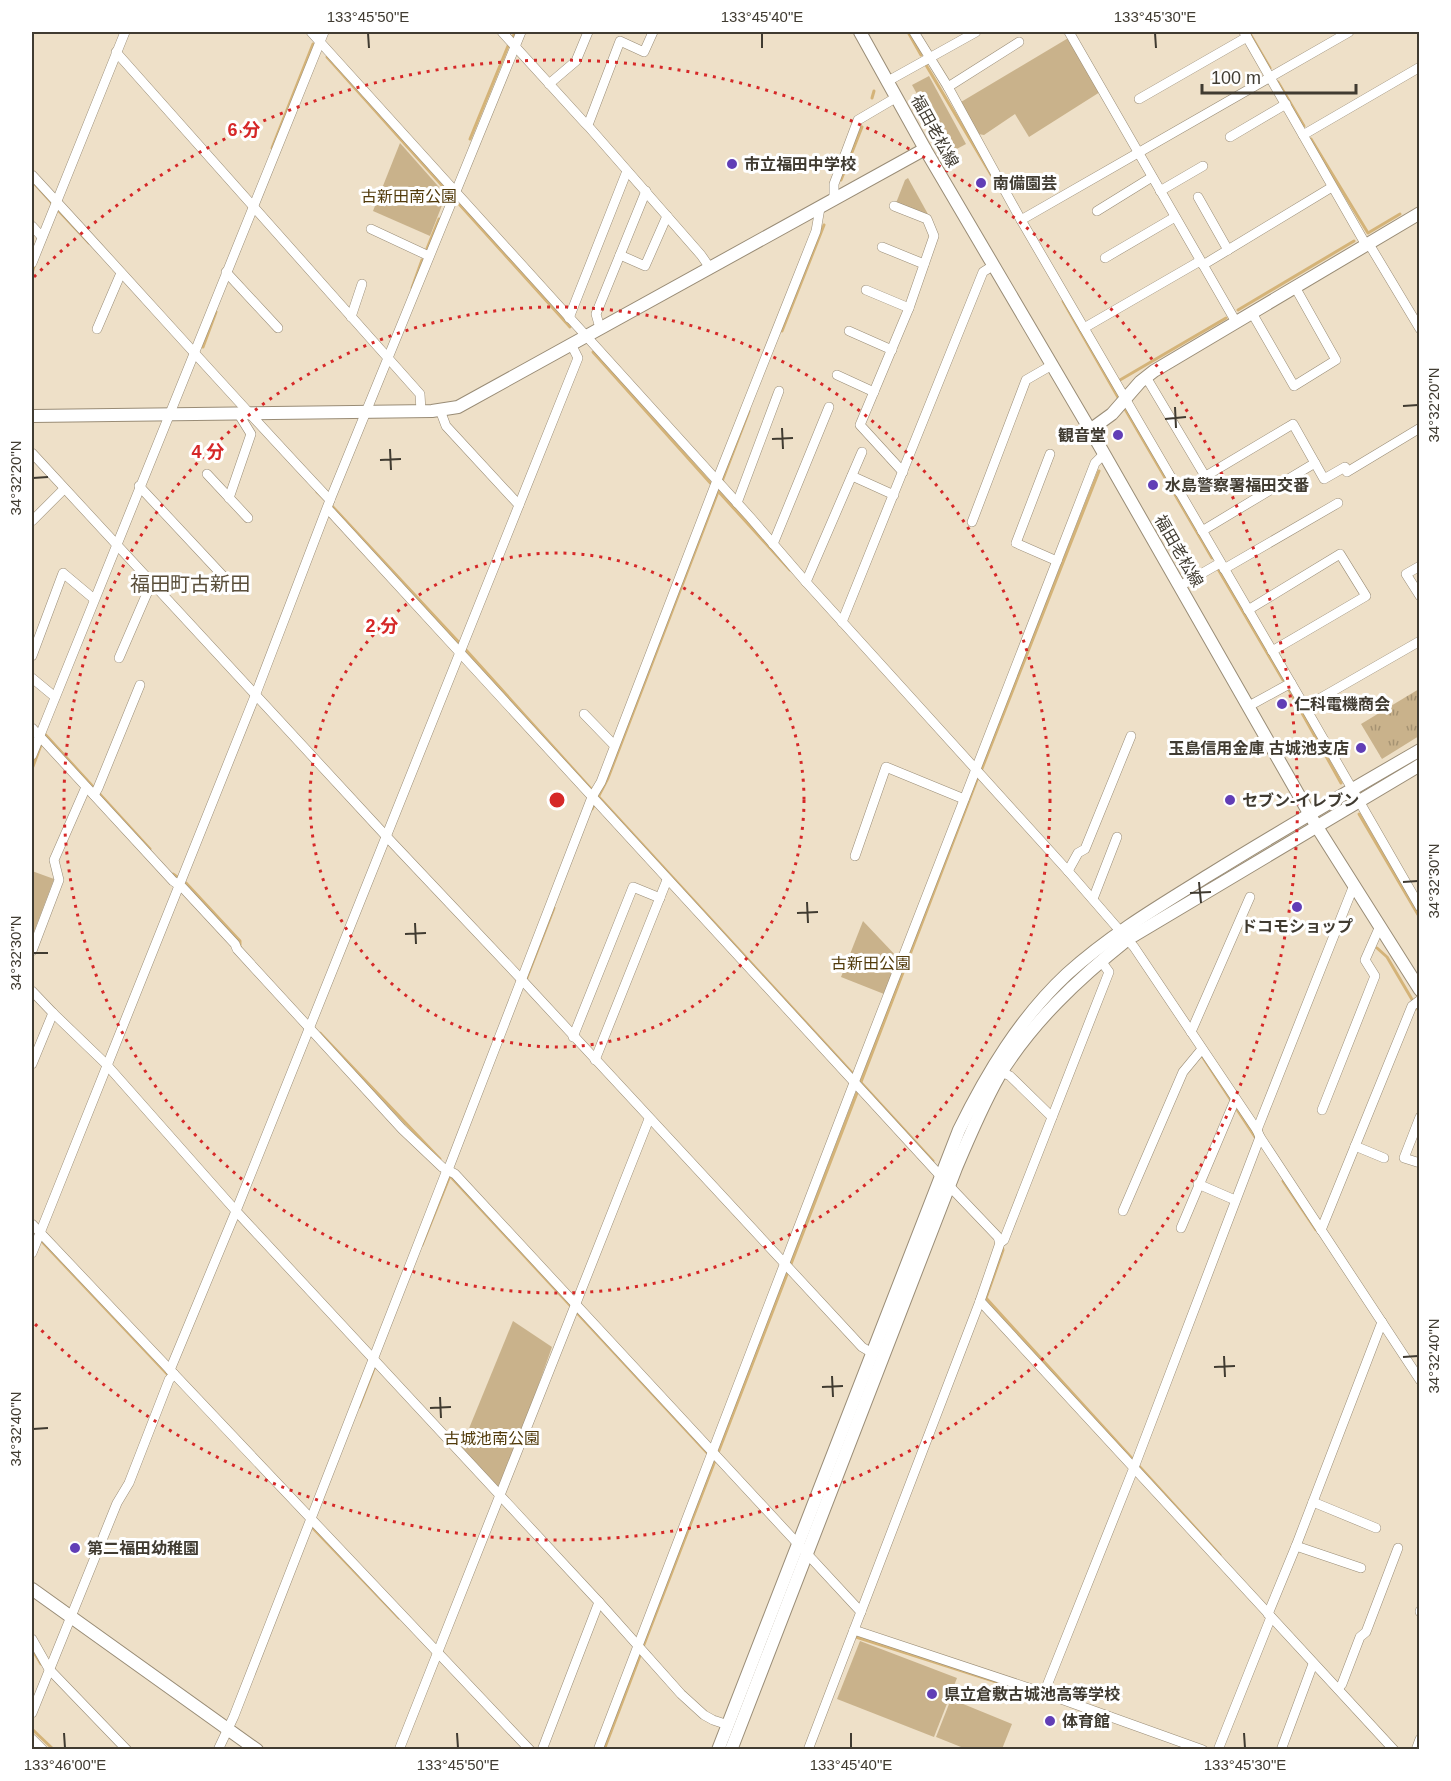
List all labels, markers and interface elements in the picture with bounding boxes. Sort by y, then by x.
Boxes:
text: 133°45'50"E [327,8,409,25]
text: 133°45'40"E [721,8,803,25]
text: 133°45'30"E [1114,8,1196,25]
scale bar [1202,57,1356,95]
text: 100 m [1211,68,1261,88]
street label: 福田老松線 [908,92,962,170]
text: 6 分 [227,120,261,140]
place label: 市立福田中学校 [744,156,856,173]
marker: 市立福田中学校 [725,157,739,171]
place label: 南備園芸 [993,175,1057,192]
marker: 南備園芸 [974,176,988,190]
park label: 古新田南公園 [361,188,457,205]
text: 34°32'20"N [1425,367,1442,443]
place label: 観音堂 [1058,427,1106,444]
marker: 観音堂 [1111,428,1125,442]
text: 34°32'20"N [7,440,24,516]
text: 4 分 [191,442,225,462]
place label: 水島警察署福田交番 [1165,477,1309,494]
marker: 水島警察署福田交番 [1146,478,1160,492]
street label: 福田老松線 [1152,512,1206,590]
district label: 福田町古新田 [130,573,250,595]
text: 2 分 [365,616,399,636]
place label: 仁科電機商会 [1294,695,1390,713]
marker: 仁科電機商会 [1275,697,1289,711]
place label: 玉島信用金庫 古城池支店 [1169,739,1349,757]
marker: 玉島信用金庫 古城池支店 [1354,741,1368,755]
centre of rings [547,790,567,810]
place label: セブン-イレブン [1242,792,1359,809]
marker: セブン-イレブン [1223,793,1237,807]
text: 34°32'30"N [1425,843,1442,919]
marker: ドコモショップ [1290,900,1304,914]
text: 34°32'30"N [7,915,24,991]
place label: ドコモショップ [1241,918,1353,935]
park label: 古新田公園 [831,955,911,972]
text: 34°32'40"N [1425,1318,1442,1394]
text: 34°32'40"N [7,1391,24,1467]
park label: 古城池南公園 [444,1430,540,1447]
place label: 第二福田幼稚園 [87,1540,199,1557]
marker: 第二福田幼稚園 [68,1541,82,1555]
place label: 県立倉敷古城池高等学校 [944,1685,1120,1703]
marker: 県立倉敷古城池高等学校 [925,1687,939,1701]
place label: 体育館 [1062,1713,1110,1730]
marker: 体育館 [1043,1714,1057,1728]
text: 133°46'00"E [24,1756,106,1773]
text: 133°45'50"E [417,1756,499,1773]
text: 133°45'40"E [810,1756,892,1773]
text: 133°45'30"E [1204,1756,1286,1773]

